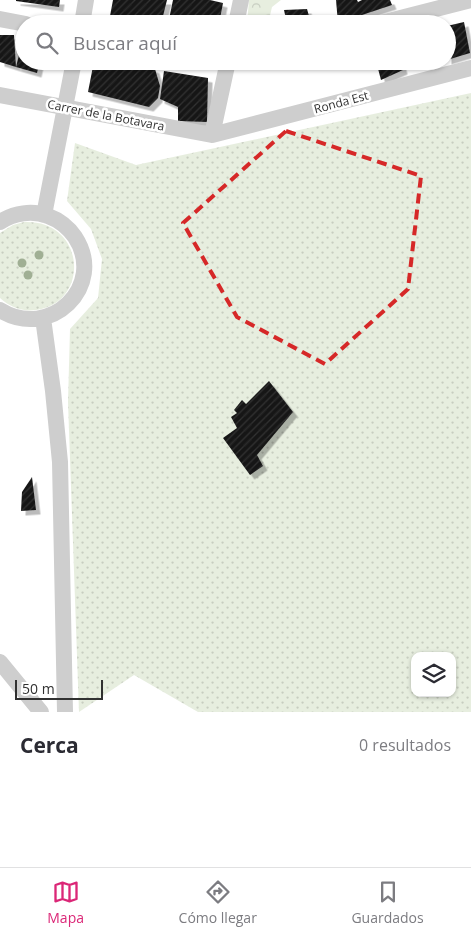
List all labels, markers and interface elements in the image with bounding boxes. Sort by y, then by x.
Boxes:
search box [15,15,456,70]
icon: search [33,29,61,57]
text: Buscar aquí [73,30,177,56]
street label: Ronda Est [312,87,370,117]
street label: Carrer de la Botavara [46,95,166,135]
map controls [411,652,456,697]
button: layers [411,652,456,697]
scale bar [15,677,102,700]
text: 50 m [22,679,55,698]
text: Cerca [20,731,79,759]
text: 0 resultados [359,734,451,756]
tab: Mapa [47,878,84,927]
tab: Cómo llegar [179,878,257,927]
tab: Guardados [351,878,424,927]

